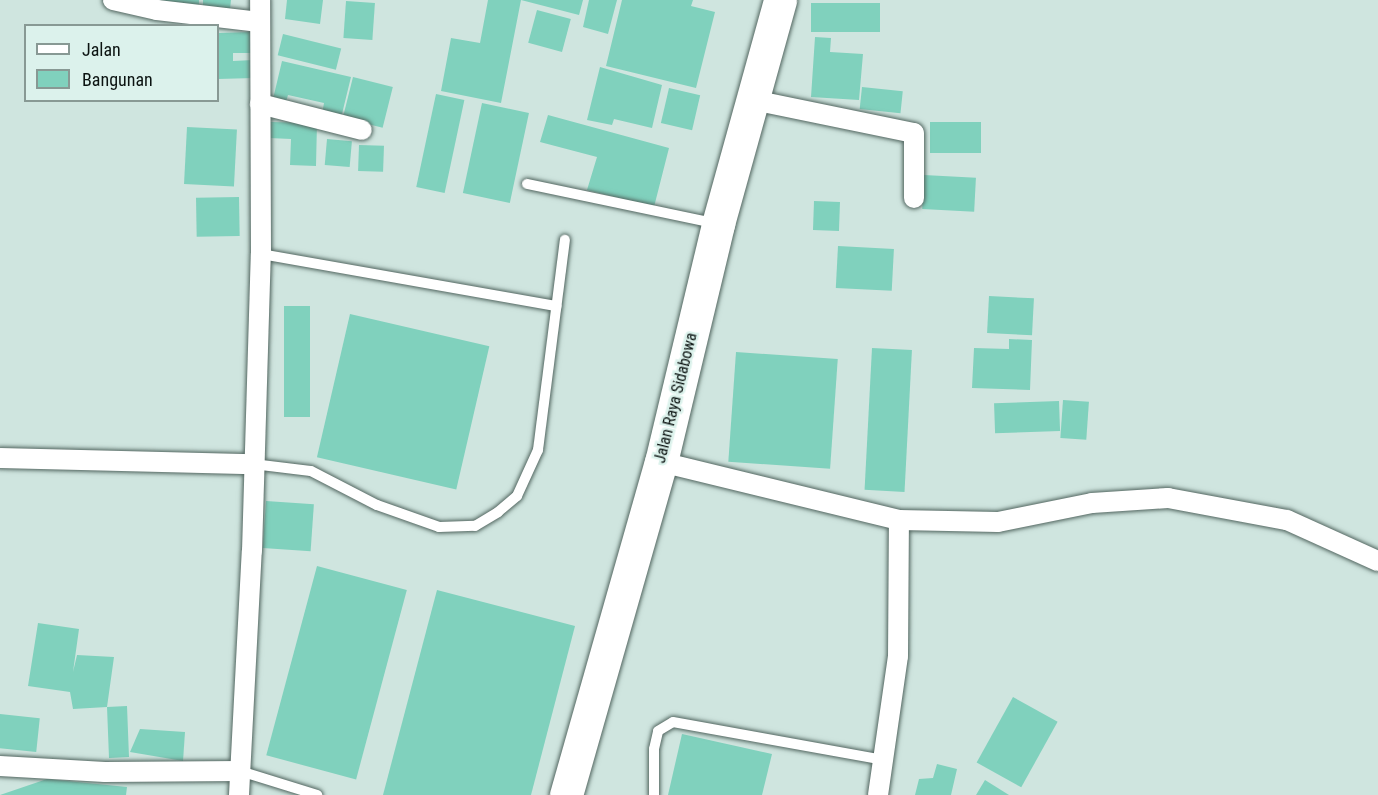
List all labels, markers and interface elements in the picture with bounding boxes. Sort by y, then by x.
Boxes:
legend [24,24,219,102]
text: Jalan [82,39,121,60]
text: Bangunan [82,69,153,90]
street label: Jalan Raya Sidabowa [651,331,701,465]

